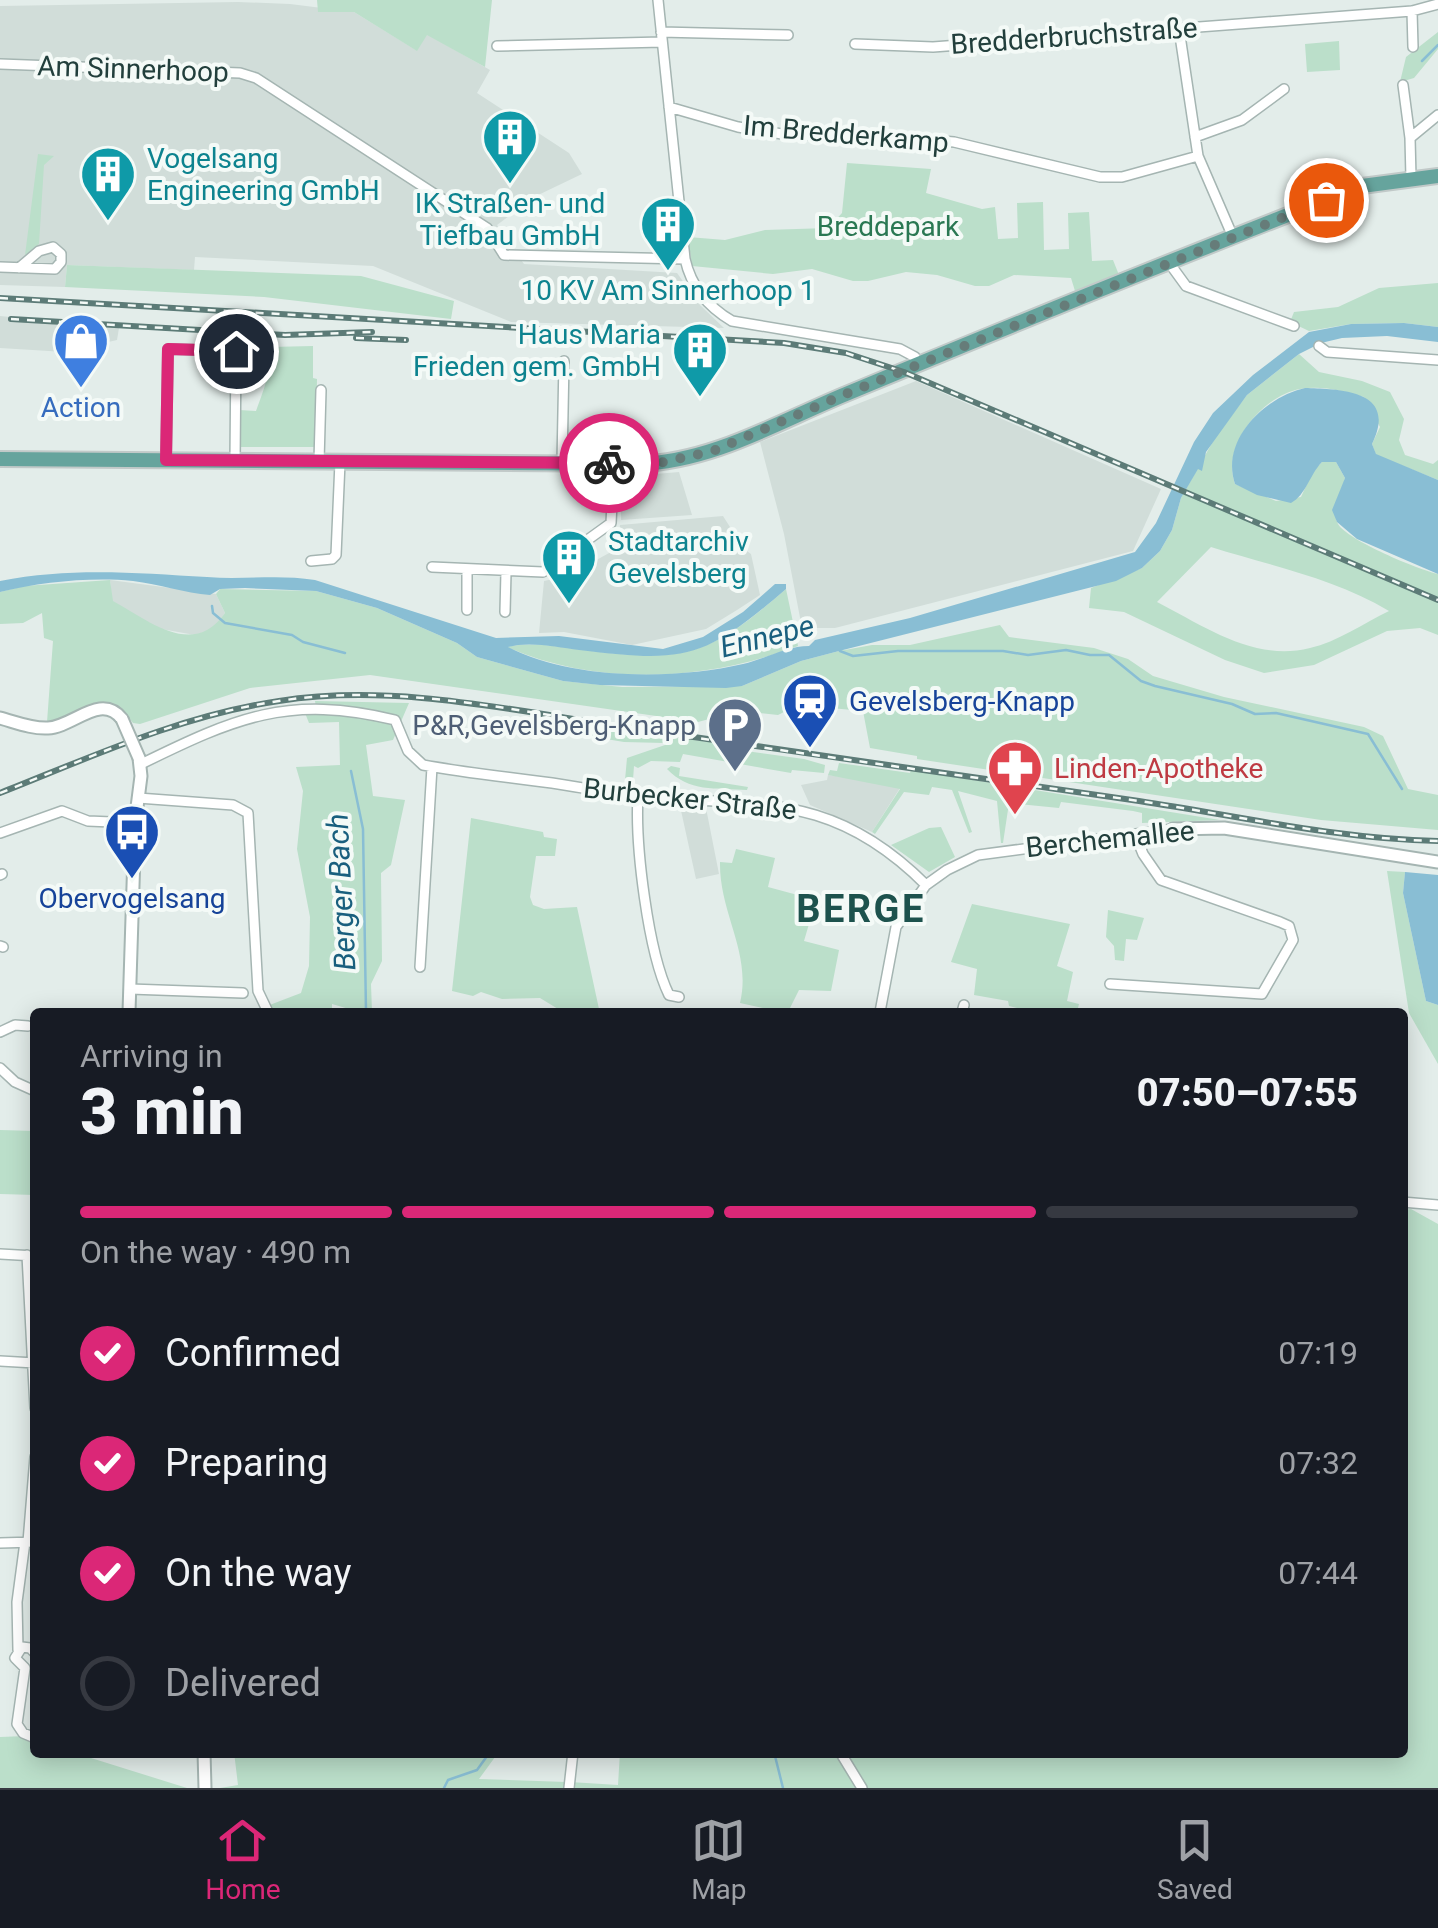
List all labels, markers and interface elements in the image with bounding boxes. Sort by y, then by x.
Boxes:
street label: Bredderbruchstraße [949,11,1199,61]
street label: Am Sinnerhoop [37,49,229,89]
building icon: IK Straßen- und Tiefbau GmbH [480,107,540,186]
street label: Im Bredderkamp [742,109,950,159]
place label: Vogelsang Engineering GmbH [147,142,380,207]
building icon: Vogelsang Engineering GmbH [78,144,138,223]
pin [1284,158,1369,243]
icon: bag [1299,173,1354,228]
place label: IK Straßen- und Tiefbau GmbH [415,187,605,252]
building icon: 10 KV Am Sinnerhoop 1 [638,194,698,273]
park label: Breddepark [817,210,960,243]
place label: 10 KV Am Sinnerhoop 1 [521,274,815,307]
pin [194,309,279,394]
shop icon: Action [51,311,111,390]
place label: Haus Maria Frieden gem. GmbH [413,318,661,383]
building icon: Haus Maria Frieden gem. GmbH [670,320,730,399]
icon: home [209,324,264,379]
place label: Action [41,391,121,424]
courier [559,413,659,513]
icon: bike [582,436,637,491]
place label: Stadtarchiv Gevelsberg [608,525,749,590]
building icon: Stadtarchiv Gevelsberg [539,527,599,606]
water label: Ennepe [716,607,818,665]
station icon: Gevelsberg-Knapp [780,671,840,750]
place label: Gevelsberg-Knapp [849,685,1075,718]
parking icon: P&R,Gevelsberg-Knapp [705,695,765,774]
place label: P&R,Gevelsberg-Knapp [412,709,696,742]
pharmacy icon: Linden-Apotheke [985,738,1045,817]
place label: Linden-Apotheke [1054,752,1263,785]
street label: Burbecker Straße [582,771,798,827]
bus stop icon: Obervogelsang [102,802,162,881]
water label: Berger Bach [319,813,363,971]
street label: Berchemallee [1024,814,1196,864]
place label: Obervogelsang [38,882,226,915]
district label: BERGE [796,887,926,931]
text: Arriving in [80,1037,223,1075]
text: 07:50–07:55 [1137,1071,1358,1115]
text: 3 min [80,1074,244,1150]
text: On the way · 490 m [80,1233,351,1271]
icon: check [80,1326,135,1381]
text: Confirmed [165,1331,341,1375]
text: 07:19 [1278,1334,1358,1372]
icon: check [80,1436,135,1491]
text: Preparing [165,1441,328,1485]
text: 07:32 [1278,1444,1358,1482]
icon: check [80,1546,135,1601]
text: On the way [165,1551,351,1595]
text: 07:44 [1278,1554,1358,1592]
text: Delivered [165,1661,321,1705]
tab: Home [205,1813,281,1906]
tab: Map [691,1813,747,1906]
tab: Saved [1157,1813,1233,1906]

